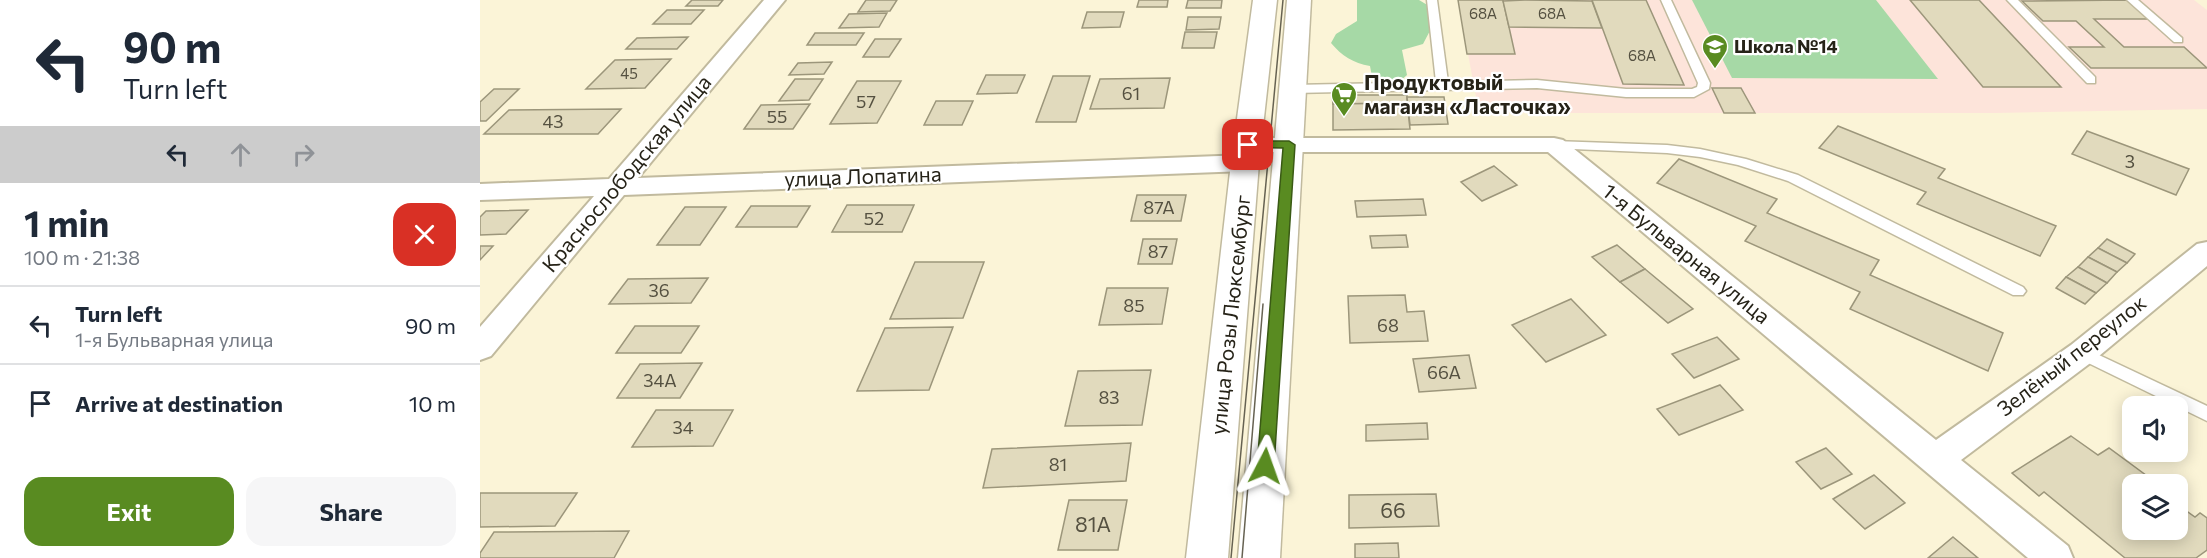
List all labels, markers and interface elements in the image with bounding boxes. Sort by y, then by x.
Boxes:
house number: 68А [1469,4,1497,22]
house number: 68А [1538,4,1566,22]
text: 90 m [123,20,222,72]
icon: left [24,24,102,102]
school or university icon: Школа №14 [1700,32,1730,70]
place label: Школа №14 [1734,35,1838,57]
house number: 68А [1628,46,1656,64]
house number: 45 [620,64,638,82]
street label: Краснослободская улица [536,69,716,277]
place label: Продуктовый магаизн «Ласточка» [1364,69,1571,118]
text: Turn left [123,72,227,105]
supermarket icon: Продуктовый магаизн «Ласточка» [1329,80,1359,118]
house number: 61 [1122,82,1140,104]
house number: 57 [856,90,876,112]
house number: 55 [767,105,787,127]
house number: 43 [542,110,564,132]
pin [1222,119,1273,170]
icon: arrive [1231,128,1264,161]
icon: left [161,138,194,171]
icon: ahead [224,138,257,171]
icon: right [287,138,320,171]
house number: 3 [2125,150,2135,172]
street label: улица Лопатина [784,160,942,191]
street label: 1-я Бульварная улица [1598,178,1776,328]
street label: улица Розы Люксембург [1204,194,1255,436]
house number: 87А [1143,196,1175,218]
text: 1 min [24,200,109,244]
button: close [393,203,456,266]
house number: 52 [864,207,884,229]
house number: 87 [1148,240,1168,262]
text: 100 m · 21:38 [24,245,140,269]
house number: 36 [648,279,670,301]
street label: Зелёный переулок [1992,289,2150,421]
house number: 85 [1123,294,1145,316]
text: Turn left [75,300,162,327]
icon: left [24,309,57,342]
text: 90 m [405,312,456,339]
house number: 68 [1377,314,1399,336]
text: 1-я Бульварная улица [75,327,273,351]
house number: 66А [1427,361,1461,383]
house number: 34А [643,369,677,391]
house number: 83 [1098,386,1120,408]
icon: arrive [24,387,57,420]
text: Arrive at destination [75,390,283,417]
text: 10 m [409,390,456,417]
map controls [2122,396,2188,540]
button: sound [2122,396,2188,462]
house number: 34 [672,416,694,438]
position arrow [1233,434,1297,498]
house number: 81 [1049,453,1067,475]
button: layers [2122,474,2188,540]
button: Exit [24,477,234,546]
button: Share [246,477,456,546]
house number: 66 [1380,497,1406,522]
house number: 81А [1075,511,1111,536]

